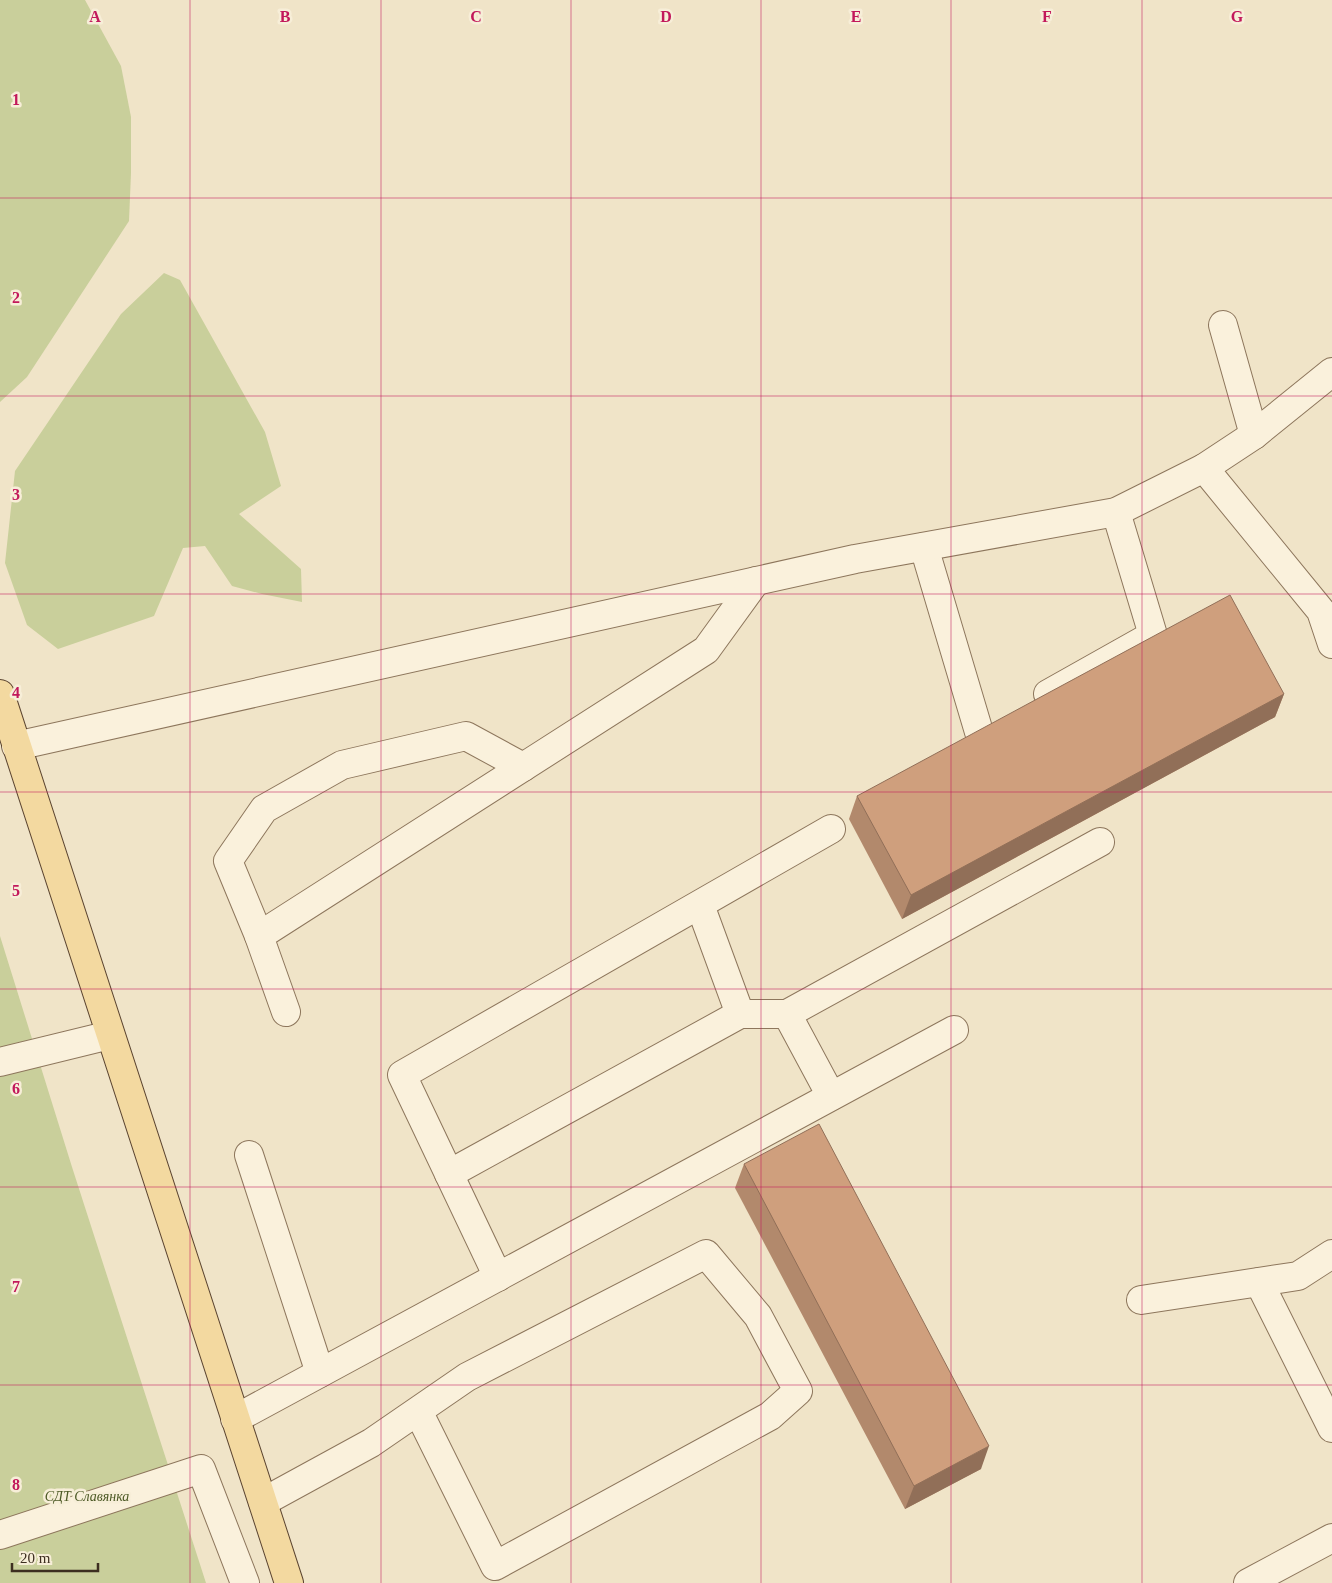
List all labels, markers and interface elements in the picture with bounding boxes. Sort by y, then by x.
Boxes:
text: A [89,8,101,25]
text: B [280,8,291,25]
text: C [470,8,482,25]
text: D [660,8,672,25]
text: E [851,8,861,25]
text: F [1042,8,1052,25]
text: G [1231,8,1244,25]
text: 1 [12,91,20,108]
text: 2 [12,289,20,306]
text: 3 [12,486,20,503]
text: 4 [12,684,20,701]
text: 5 [12,882,20,899]
text: 6 [12,1080,20,1097]
text: 7 [12,1278,20,1295]
text: 8 [12,1476,20,1493]
park label: СДТ Славянка [45,1489,129,1504]
scale bar [12,1540,99,1572]
text: 20 m [20,1550,51,1566]

